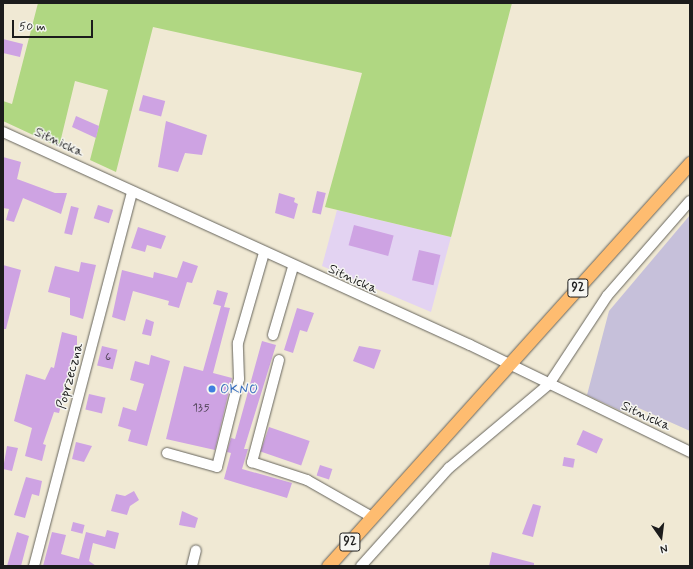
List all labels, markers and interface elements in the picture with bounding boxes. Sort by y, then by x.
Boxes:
scale bar [14,12,95,38]
text: 50 m [19,19,46,35]
street label: Sitnicka [32,123,86,161]
street label: Sitnicka [326,260,380,298]
road number: 92 [567,277,589,299]
street label: Poprzeczna [53,341,87,411]
house number: 6 [105,351,111,365]
place label: OKNO [220,381,258,397]
marker: OKNO [207,384,217,394]
street label: Sitnicka [619,397,673,435]
house number: 135 [192,402,210,416]
north arrow [641,517,681,557]
road number: 92 [339,531,361,553]
text: N [659,541,669,556]

